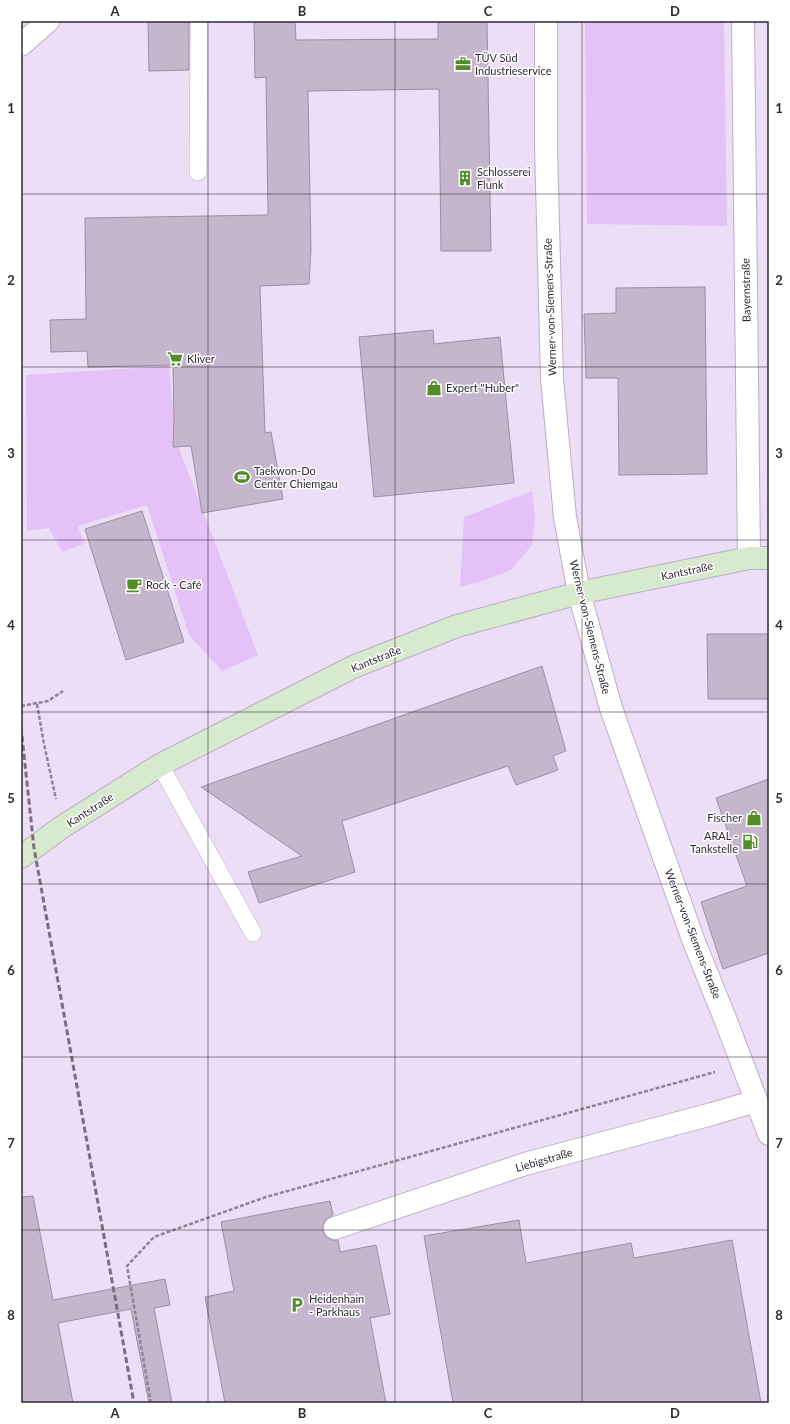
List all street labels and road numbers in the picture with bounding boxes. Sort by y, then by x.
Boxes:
street label: Werner-von-Siemens-Straße [541,238,558,376]
street label: Bayernstraße [738,258,753,322]
street label: Werner-von-Siemens-Straße [568,558,614,695]
street label: Kantstraße [660,559,714,582]
street label: Kantstraße [349,643,403,674]
street label: Kantstraße [64,790,116,829]
street label: Werner-von-Siemens-Straße [663,867,724,1001]
street label: Liebigstraße [514,1145,574,1174]

